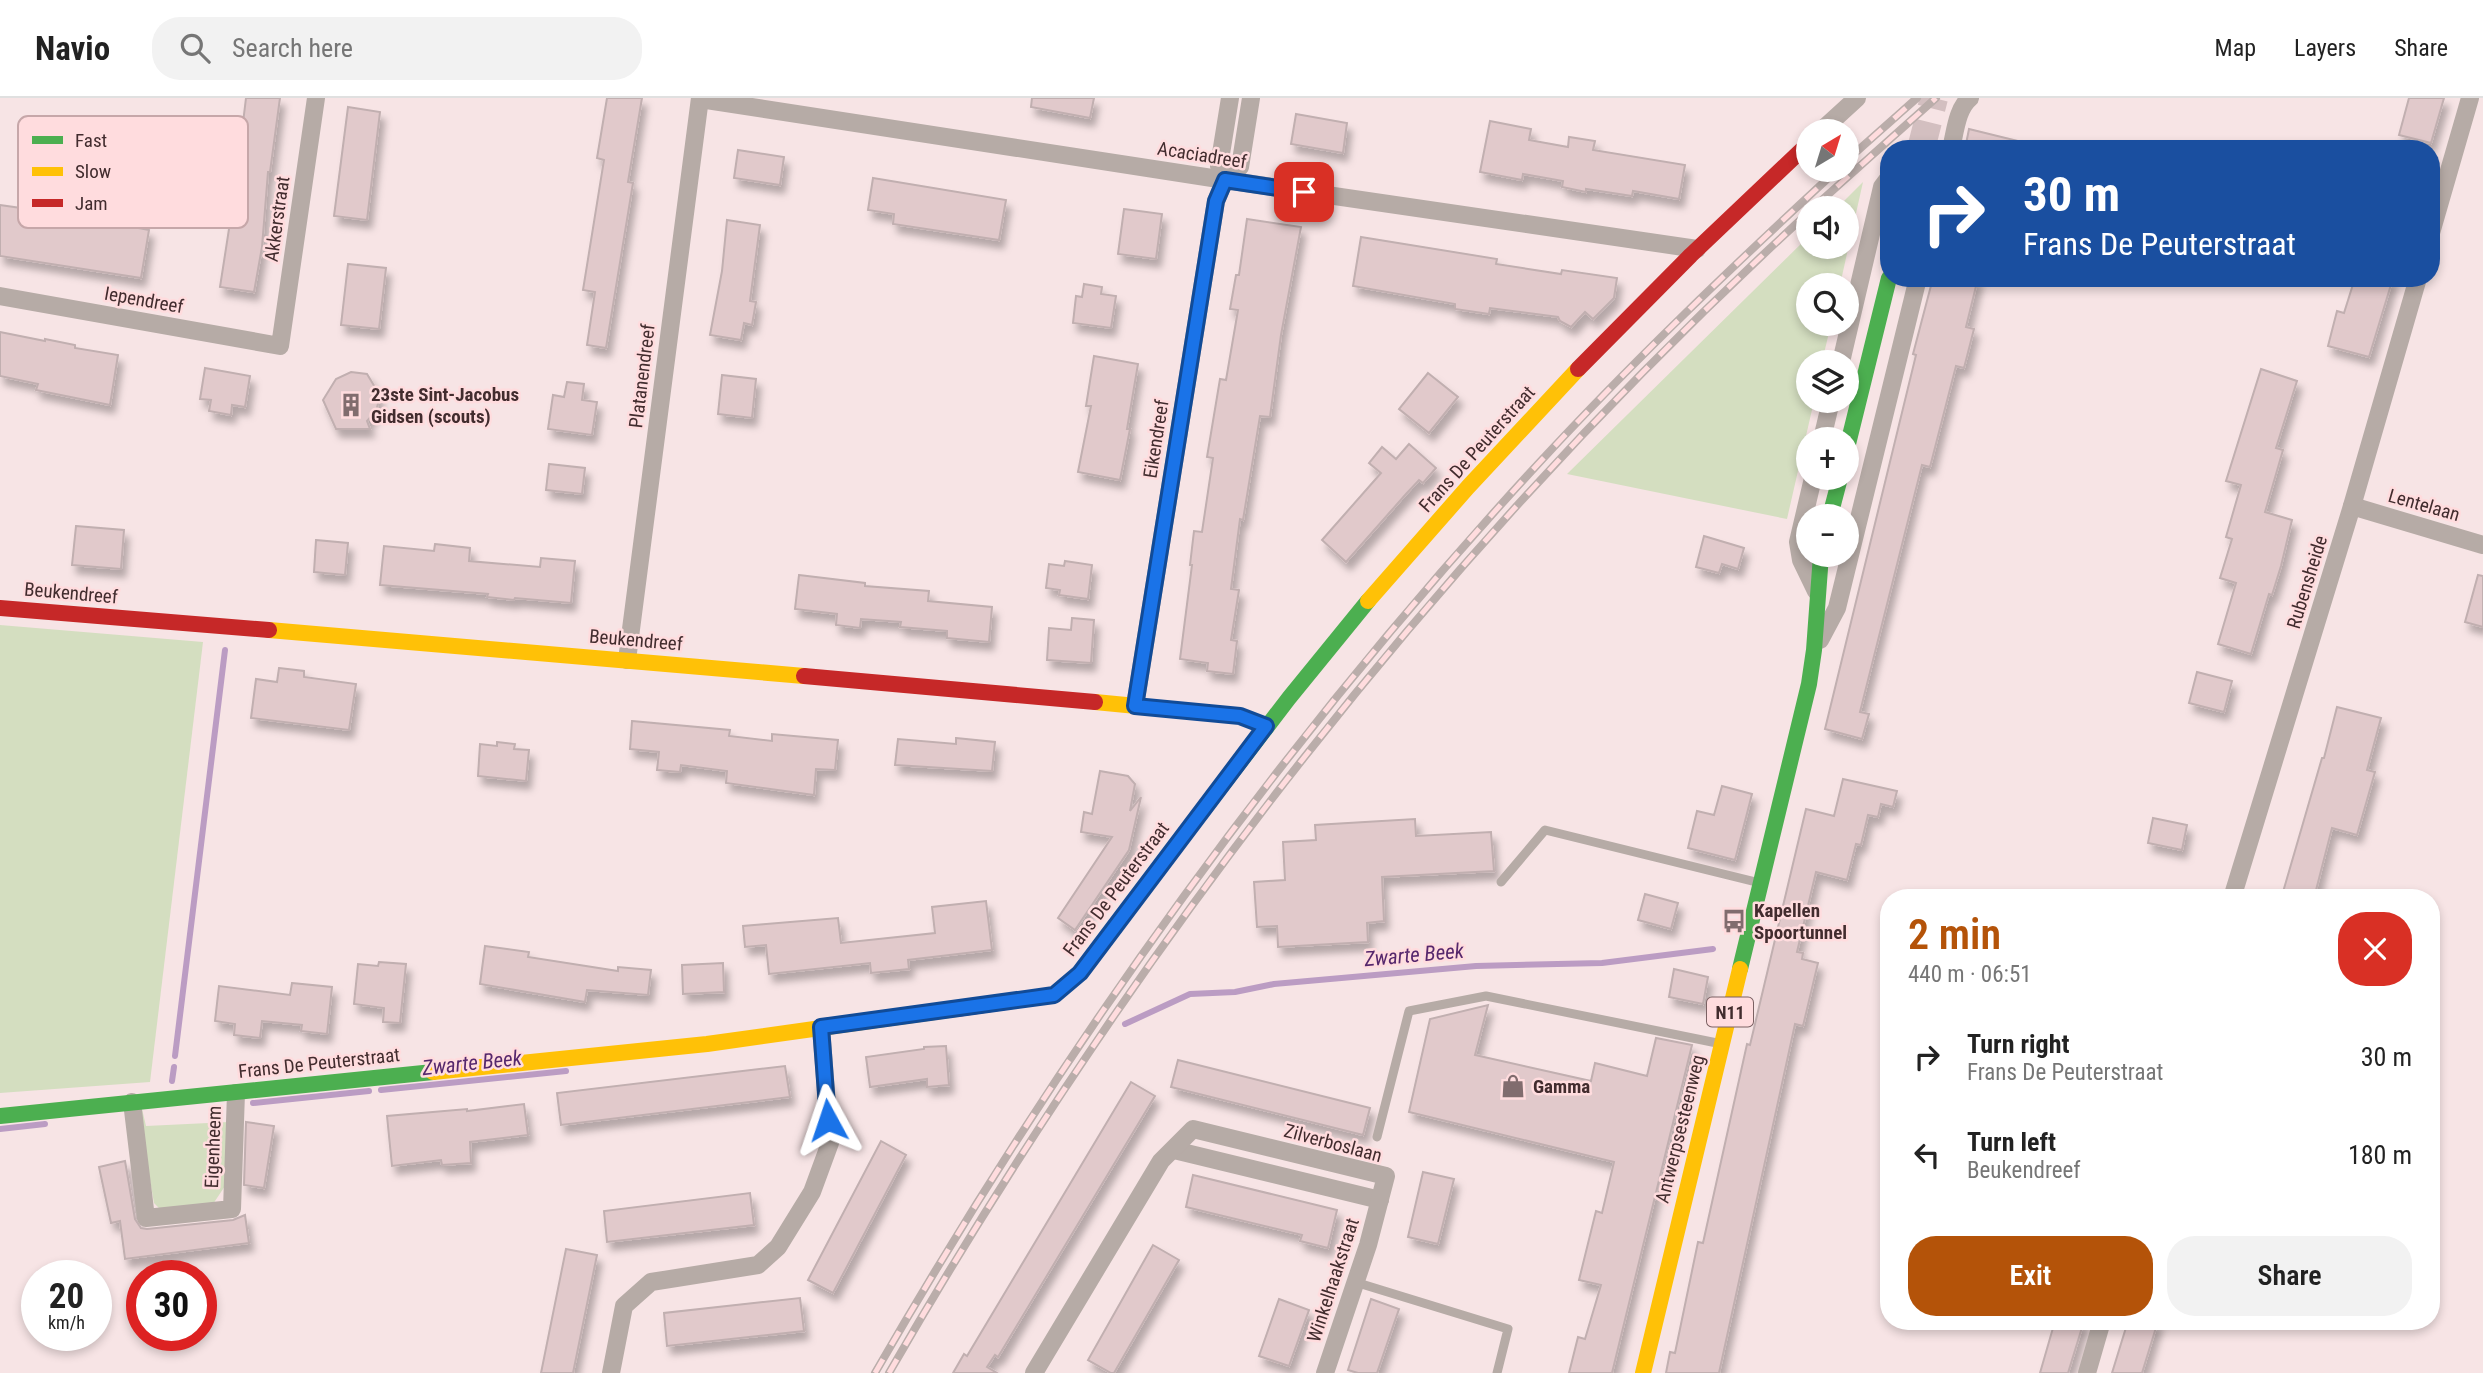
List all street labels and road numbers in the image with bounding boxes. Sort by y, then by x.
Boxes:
street label: Acaciadreef [1156,137,1248,173]
street label: Akkerstraat [260,175,294,263]
street label: Iependreef [103,282,185,318]
street label: Platanendreef [624,323,660,429]
street label: Frans De Peuterstraat [1414,381,1540,517]
street label: Eikendreef [1138,398,1174,480]
street label: Lentelaan [2386,484,2462,526]
street label: Rubensheide [2282,533,2332,631]
street label: Beukendreef [23,577,119,609]
street label: Beukendreef [588,624,684,656]
street label: Frans De Peuterstraat [1058,817,1174,961]
road number: N11 [1707,998,1753,1027]
street label: Frans De Peuterstraat [237,1043,401,1083]
street label: Antwerpsesteenweg [1650,1053,1710,1205]
street label: Eigenheem [200,1105,226,1189]
street label: Zilverboslaan [1281,1119,1385,1167]
street label: Winkelhaakstraat [1302,1215,1364,1345]

